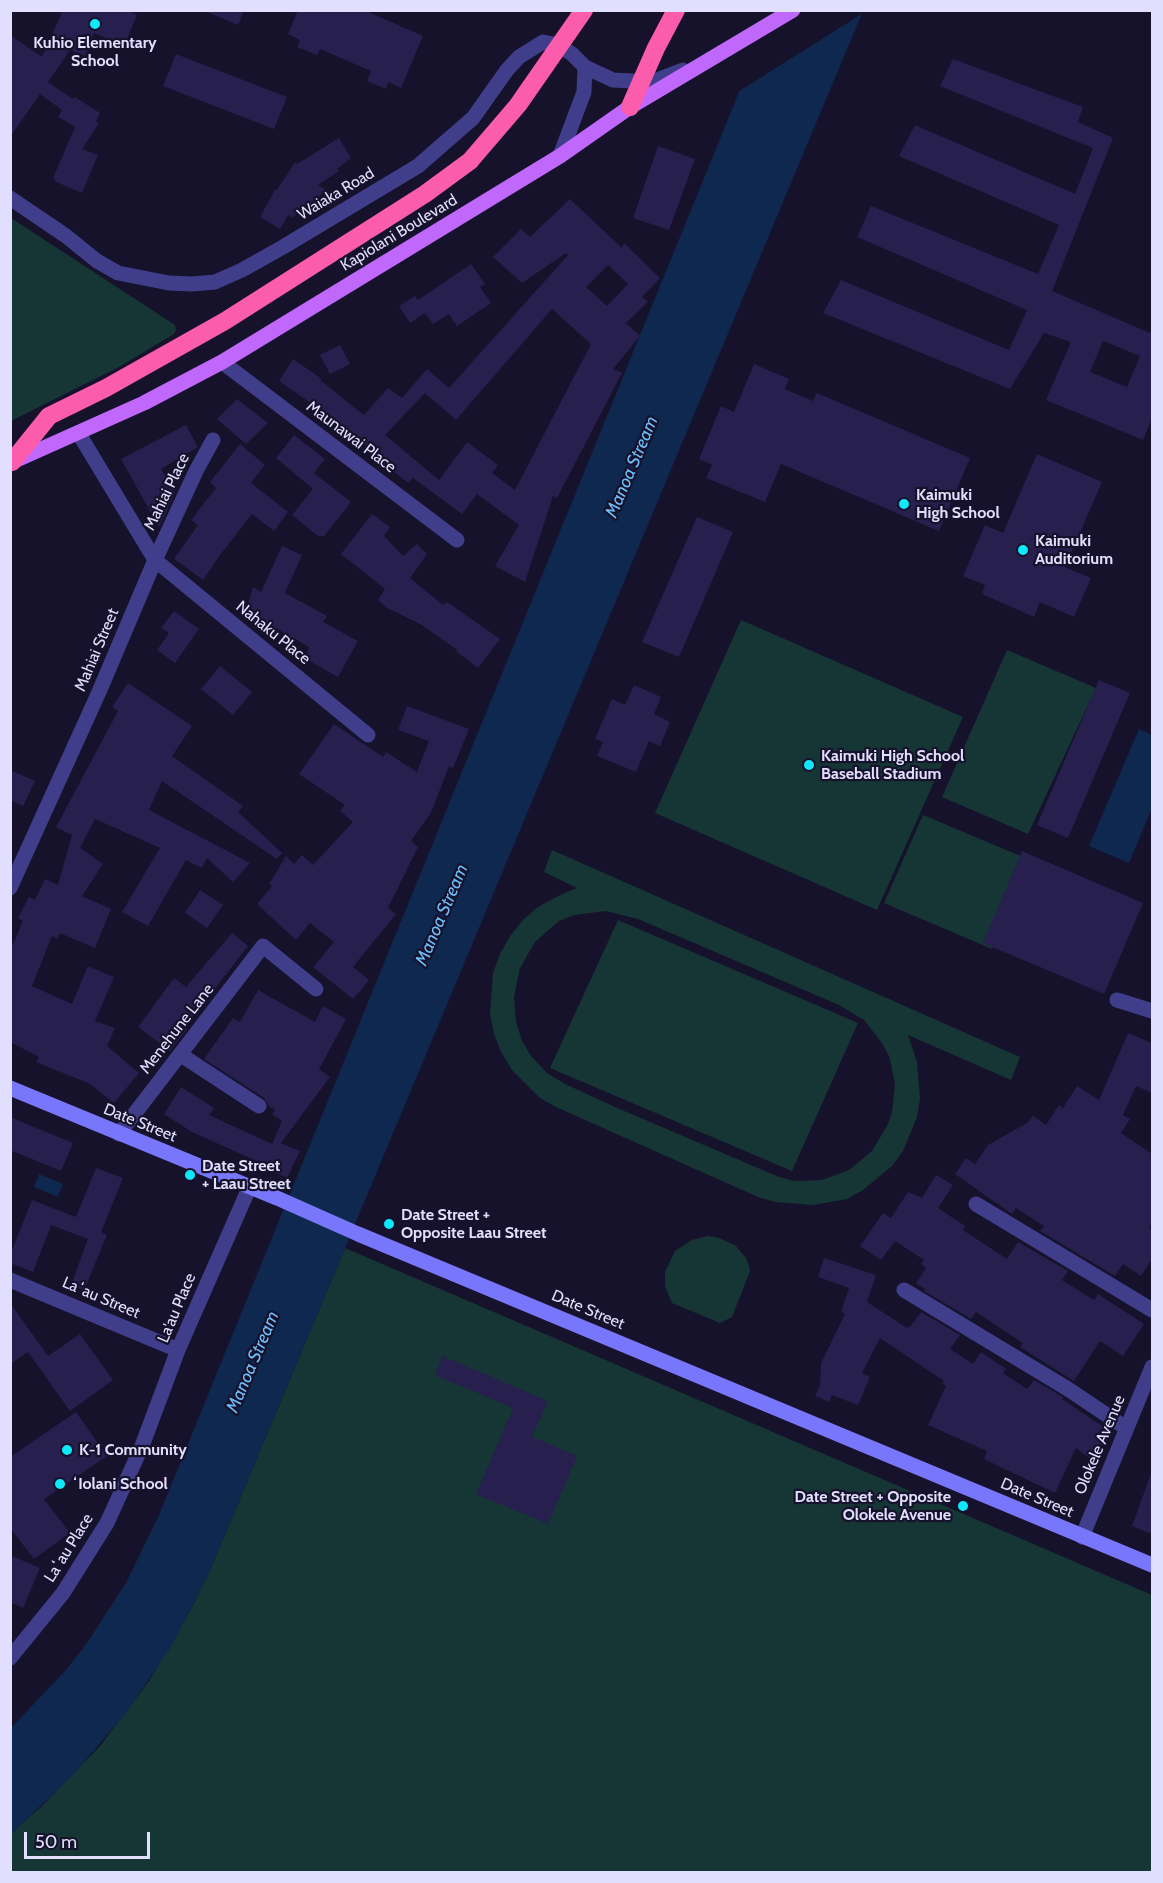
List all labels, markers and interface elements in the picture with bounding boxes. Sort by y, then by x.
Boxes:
marker: Kuhio Elementary School [88,17,102,31]
place label: Kuhio Elementary School [33,33,157,71]
street label: Waiaka Road [294,164,378,224]
street label: Kapiolani Boulevard [337,191,461,275]
street label: Maunawai Place [302,397,400,477]
water label: Manoa Stream [601,413,663,521]
street label: Mahiai Place [140,450,194,534]
place label: Kaimuki High School [916,485,1000,523]
marker: Kaimuki High School [897,497,911,511]
place label: Kaimuki Auditorium [1035,531,1113,569]
marker: Kaimuki Auditorium [1016,543,1030,557]
street label: Nahaku Place [232,597,314,669]
street label: Mahiai Street [71,606,123,694]
place label: Kaimuki High School Baseball Stadium [821,746,964,784]
marker: Kaimuki High School Baseball Stadium [802,758,816,772]
water label: Manoa Stream [411,861,473,969]
street label: Menehune Lane [136,980,218,1078]
street label: Date Street [101,1100,179,1146]
place label: Date Street + Laau Street [202,1156,291,1194]
marker: Date Street + Laau Street [183,1168,197,1182]
place label: Date Street + Opposite Laau Street [401,1205,546,1243]
marker: Date Street + Opposite Laau Street [382,1217,396,1231]
street label: La'au Place [154,1270,200,1346]
street label: Laʻau Street [59,1273,143,1323]
street label: Date Street [549,1286,627,1334]
water label: Manoa Stream [222,1308,284,1416]
street label: Olokele Avenue [1070,1392,1130,1498]
place label: K-1 Community [79,1440,187,1460]
marker: K-1 Community [60,1443,74,1457]
place label: ʻIolani School [72,1474,168,1494]
street label: Date Street [998,1474,1076,1522]
marker: ʻIolani School [53,1477,67,1491]
place label: Date Street + Opposite Olokele Avenue [795,1487,951,1525]
marker: Date Street + Opposite Olokele Avenue [956,1499,970,1513]
street label: Laʻau Place [40,1510,98,1586]
scale bar [27,1820,153,1858]
text: 50 m [35,1831,77,1853]

